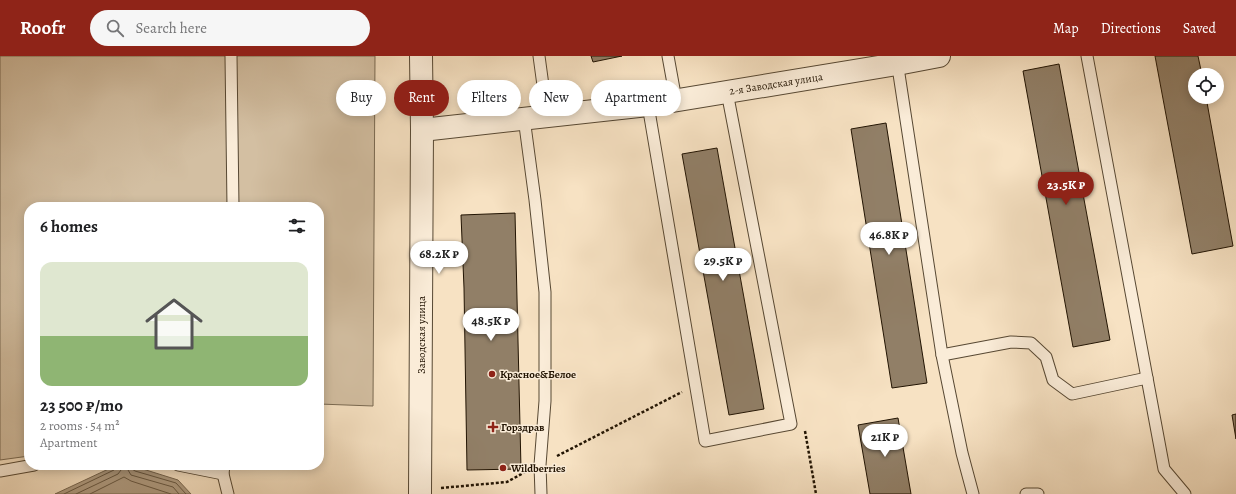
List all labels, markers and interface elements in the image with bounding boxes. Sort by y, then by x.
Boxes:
search box [90,10,370,46]
text: Roofr [20,15,66,41]
icon: search [104,17,126,39]
text: Search here [136,18,207,38]
text: Map [1053,19,1079,38]
text: Directions [1101,19,1161,38]
text: Saved [1183,19,1216,38]
map controls [1188,68,1224,104]
button: locate [1188,68,1224,104]
street label: 2-я Заводская улица [728,69,825,99]
chip: Buy [336,80,386,116]
chip: Rent [394,80,449,116]
chip: Filters [457,80,521,116]
chip: New [529,80,583,116]
chip: Apartment [591,80,681,116]
pin: 23.5K ₽ [1029,172,1103,206]
text: 23.5K ₽ [1047,176,1085,193]
text: 6 homes [40,215,98,238]
icon: filters [286,215,308,237]
pin: 46.8K ₽ [852,222,926,256]
text: 46.8K ₽ [869,226,909,243]
pin: 68.2K ₽ [402,241,476,275]
text: 68.2K ₽ [419,245,459,262]
pin: 29.5K ₽ [686,248,760,282]
text: 29.5K ₽ [704,252,742,269]
icon: home [138,288,210,360]
street label: Заводская улица [414,295,429,374]
pin: 48.5K ₽ [454,308,528,342]
text: 48.5K ₽ [472,312,510,329]
place label: Красное&Белое [500,367,576,382]
marker: Красное&Белое [487,369,497,379]
text: 23 500 ₽/mo [40,394,123,417]
text: 2 rooms · 54 m² [40,417,119,434]
place label: Горздрав [501,420,545,435]
marker: Горздрав [488,422,498,432]
pin: 21K ₽ [857,424,913,458]
text: 21K ₽ [871,428,899,445]
text: Apartment [40,434,98,451]
place label: Wildberries [510,461,566,476]
marker: Wildberries [498,463,508,473]

